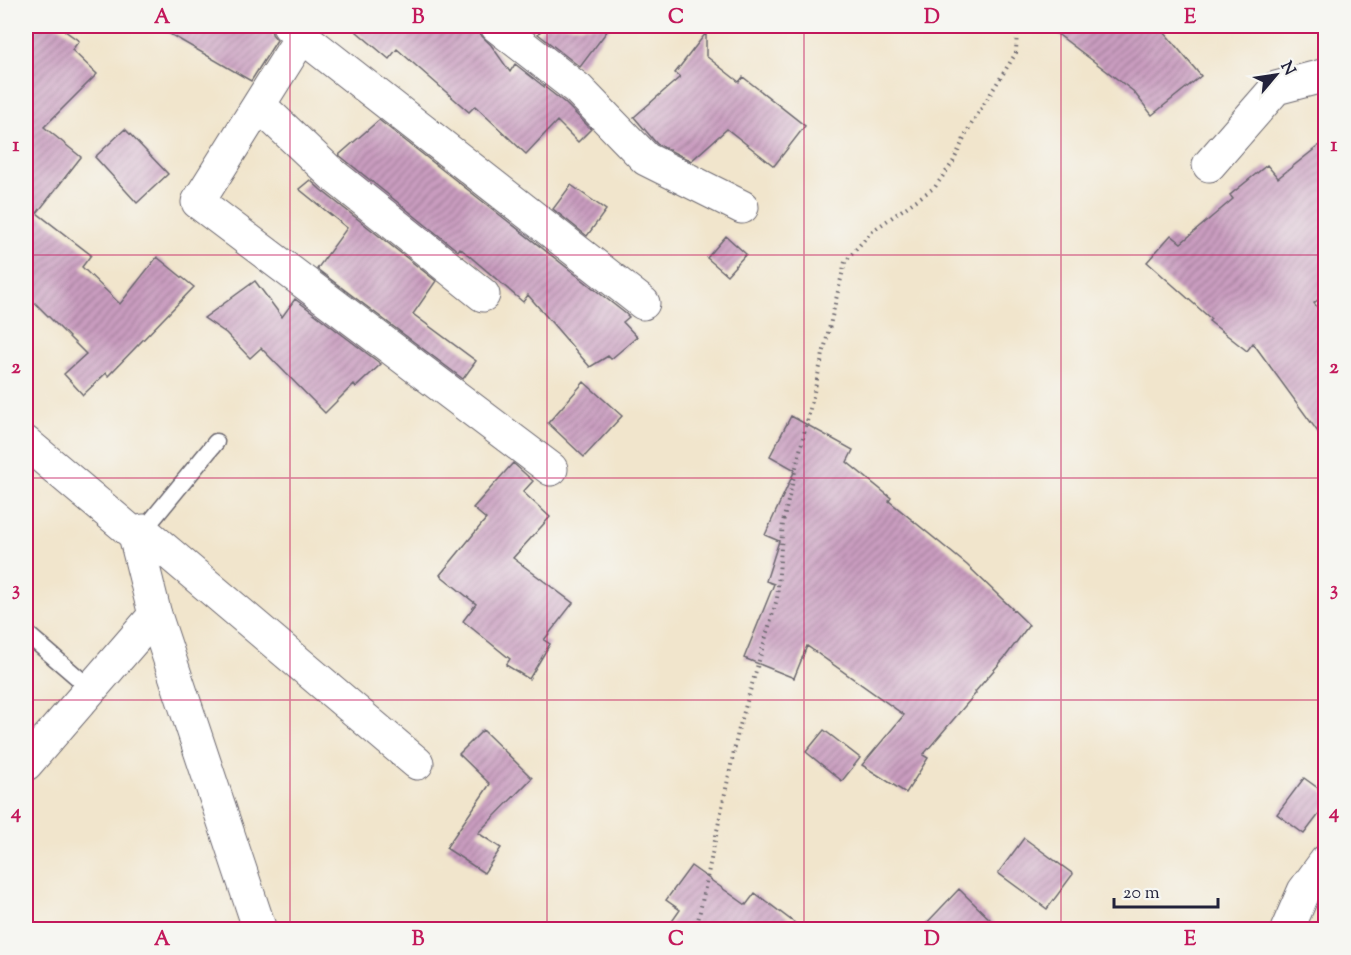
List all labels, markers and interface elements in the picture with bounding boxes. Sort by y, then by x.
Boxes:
text: A [154,4,171,33]
text: B [412,4,425,33]
text: C [668,4,684,33]
text: D [924,4,940,33]
text: E [1184,4,1197,33]
north arrow [1246,45,1306,105]
text: N [1274,58,1300,80]
text: 1 [13,132,20,161]
text: 1 [1331,132,1338,161]
text: 2 [11,354,21,383]
text: 2 [1329,354,1339,383]
text: 3 [12,576,20,605]
text: 3 [1330,576,1338,605]
text: 4 [10,799,21,828]
text: 4 [1328,799,1339,828]
scale bar [1114,871,1218,909]
text: 20 m [1123,881,1160,907]
text: A [154,926,171,955]
text: B [412,926,425,955]
text: C [668,926,684,955]
text: D [924,926,940,955]
text: E [1184,926,1197,955]

